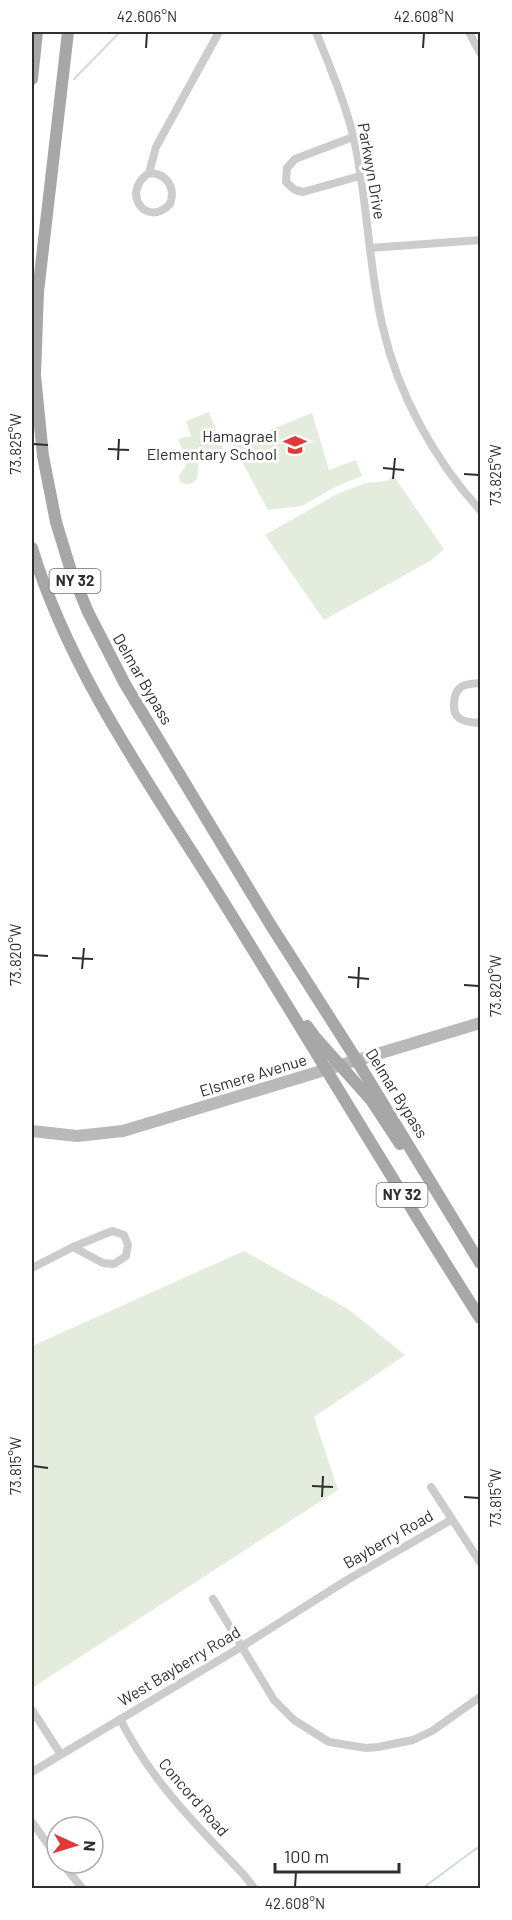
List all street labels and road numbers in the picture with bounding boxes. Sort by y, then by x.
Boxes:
street label: Parkwyn Drive [355,121,390,221]
road number: NY 32 [50,569,100,593]
street label: Delmar Bypass [110,630,177,728]
street label: Delmar Bypass [362,1044,433,1141]
street label: Elsmere Avenue [197,1049,309,1100]
road number: NY 32 [376,1183,428,1207]
street label: Bayberry Road [339,1505,436,1572]
street label: West Bayberry Road [114,1622,243,1709]
street label: Concord Road [155,1754,233,1840]

